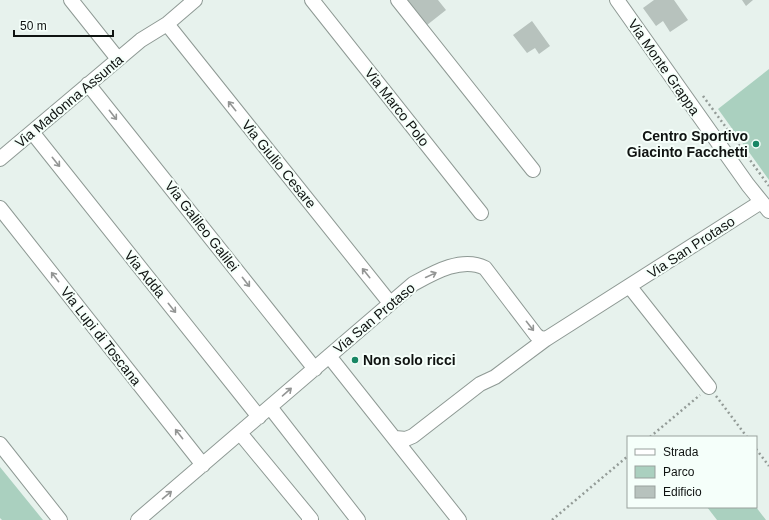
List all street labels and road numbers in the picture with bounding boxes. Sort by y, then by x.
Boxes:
street label: Via Monte Grappa [625,16,703,118]
street label: Via Madonna Assunta [12,51,126,151]
street label: Via Marco Polo [362,65,433,149]
street label: Via Giulio Cesare [239,117,320,211]
street label: Via Galileo Galilei [162,178,242,274]
street label: Via San Protaso [644,213,738,281]
street label: Via Adda [121,247,169,301]
street label: Via San Protaso [330,279,418,357]
street label: Via Lupi di Toscana [57,283,145,389]

